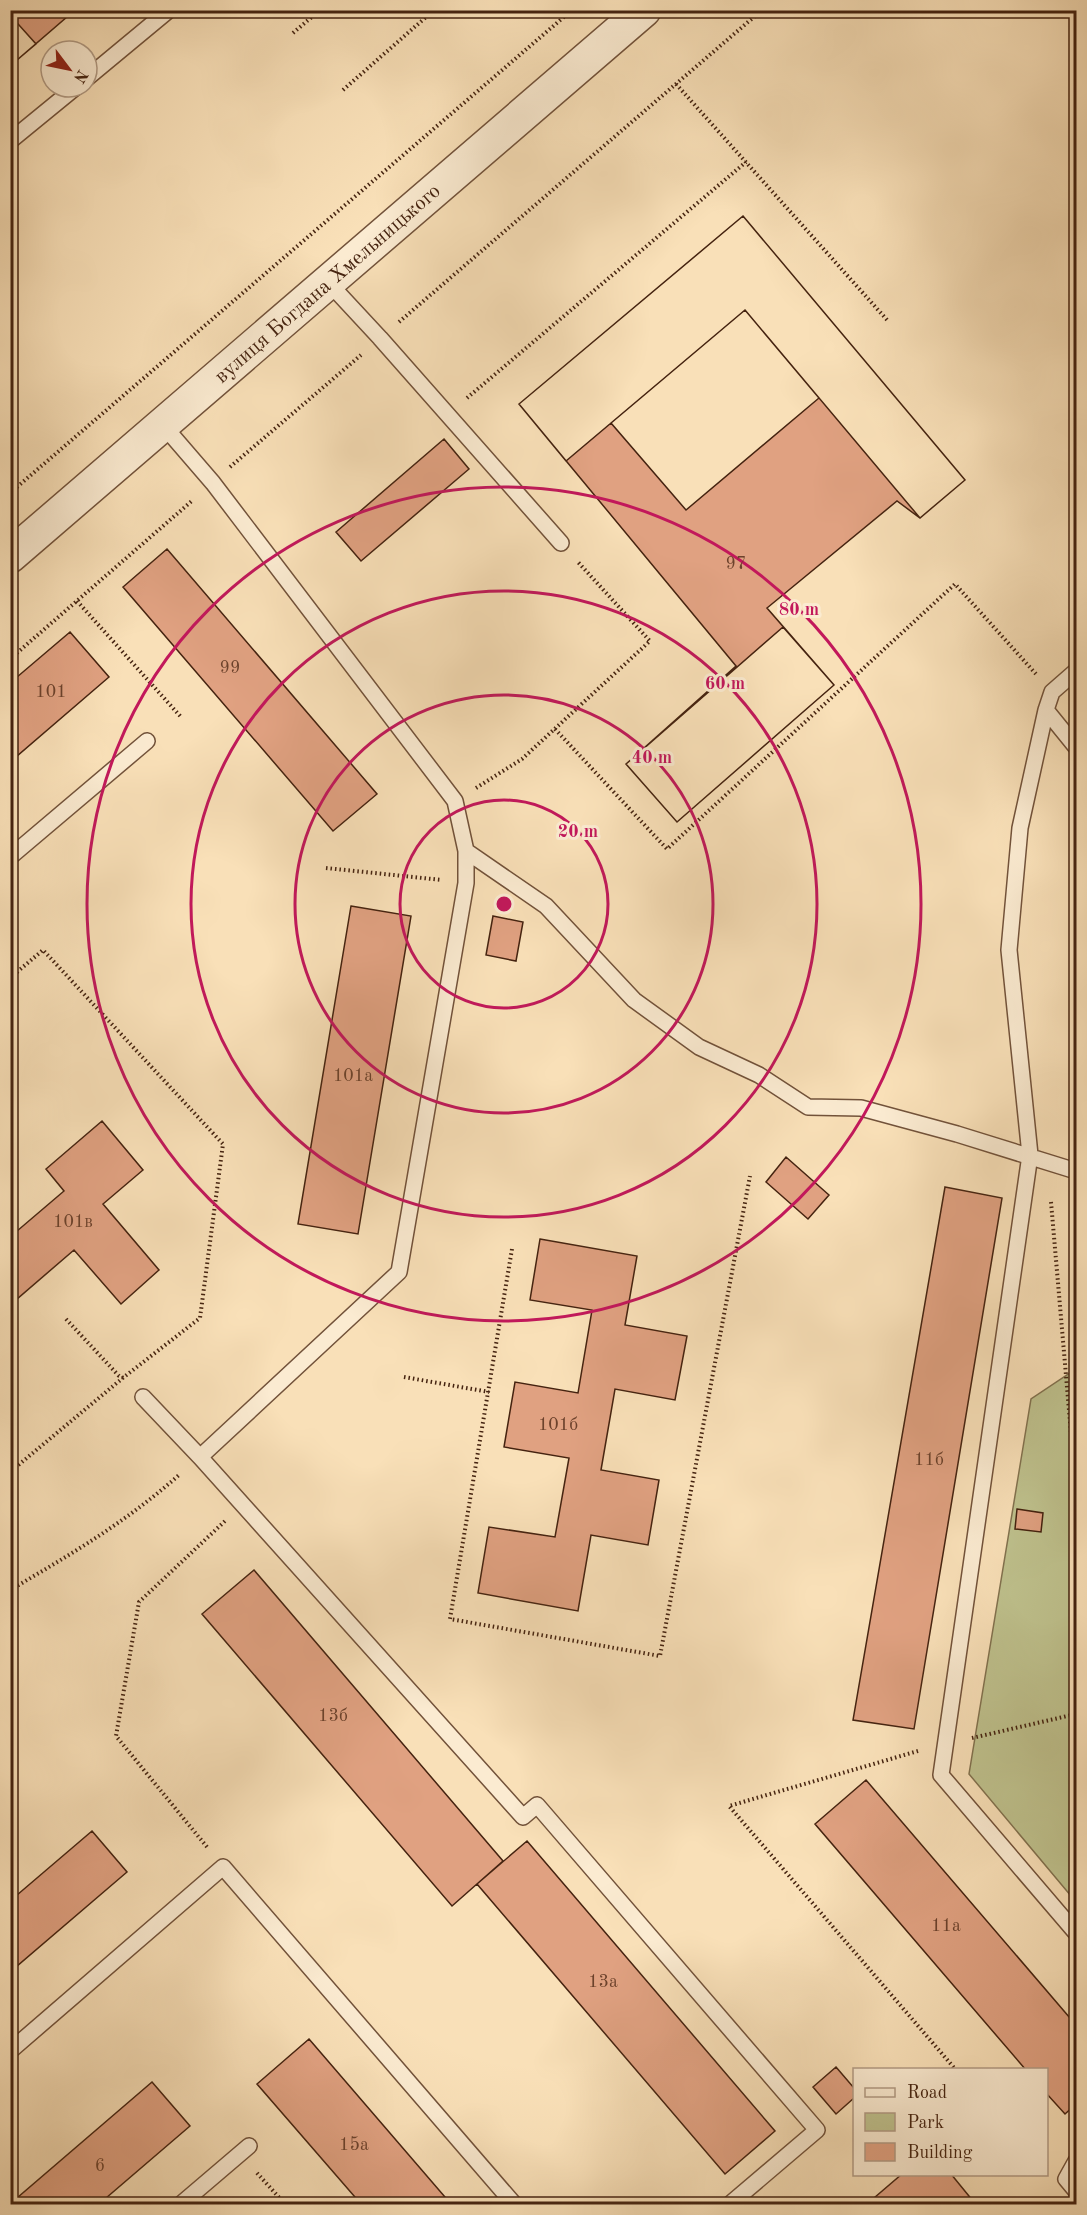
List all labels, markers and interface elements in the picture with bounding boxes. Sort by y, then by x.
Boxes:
north arrow [39,39,99,99]
text: N [70,66,90,86]
street label: вулиця Богдана Хмельницького [211,181,445,388]
house number: 97 [726,555,746,573]
text: 80 m [779,601,819,619]
house number: 99 [220,659,240,677]
text: 60 m [705,675,745,693]
house number: 101 [35,683,67,701]
text: 40 m [632,749,672,767]
text: 20 m [558,823,598,841]
centre of rings [494,894,514,914]
house number: 101а [333,1067,373,1085]
house number: 101в [53,1213,93,1231]
house number: 101б [538,1416,578,1434]
house number: 11б [914,1451,944,1469]
house number: 13б [318,1707,348,1725]
house number: 11а [931,1917,961,1935]
house number: 13а [588,1973,618,1991]
legend [853,2068,1048,2176]
text: Road [907,2084,947,2102]
text: Park [907,2114,944,2132]
house number: 15а [339,2136,369,2154]
text: Building [907,2144,973,2162]
house number: 6 [95,2157,105,2175]

